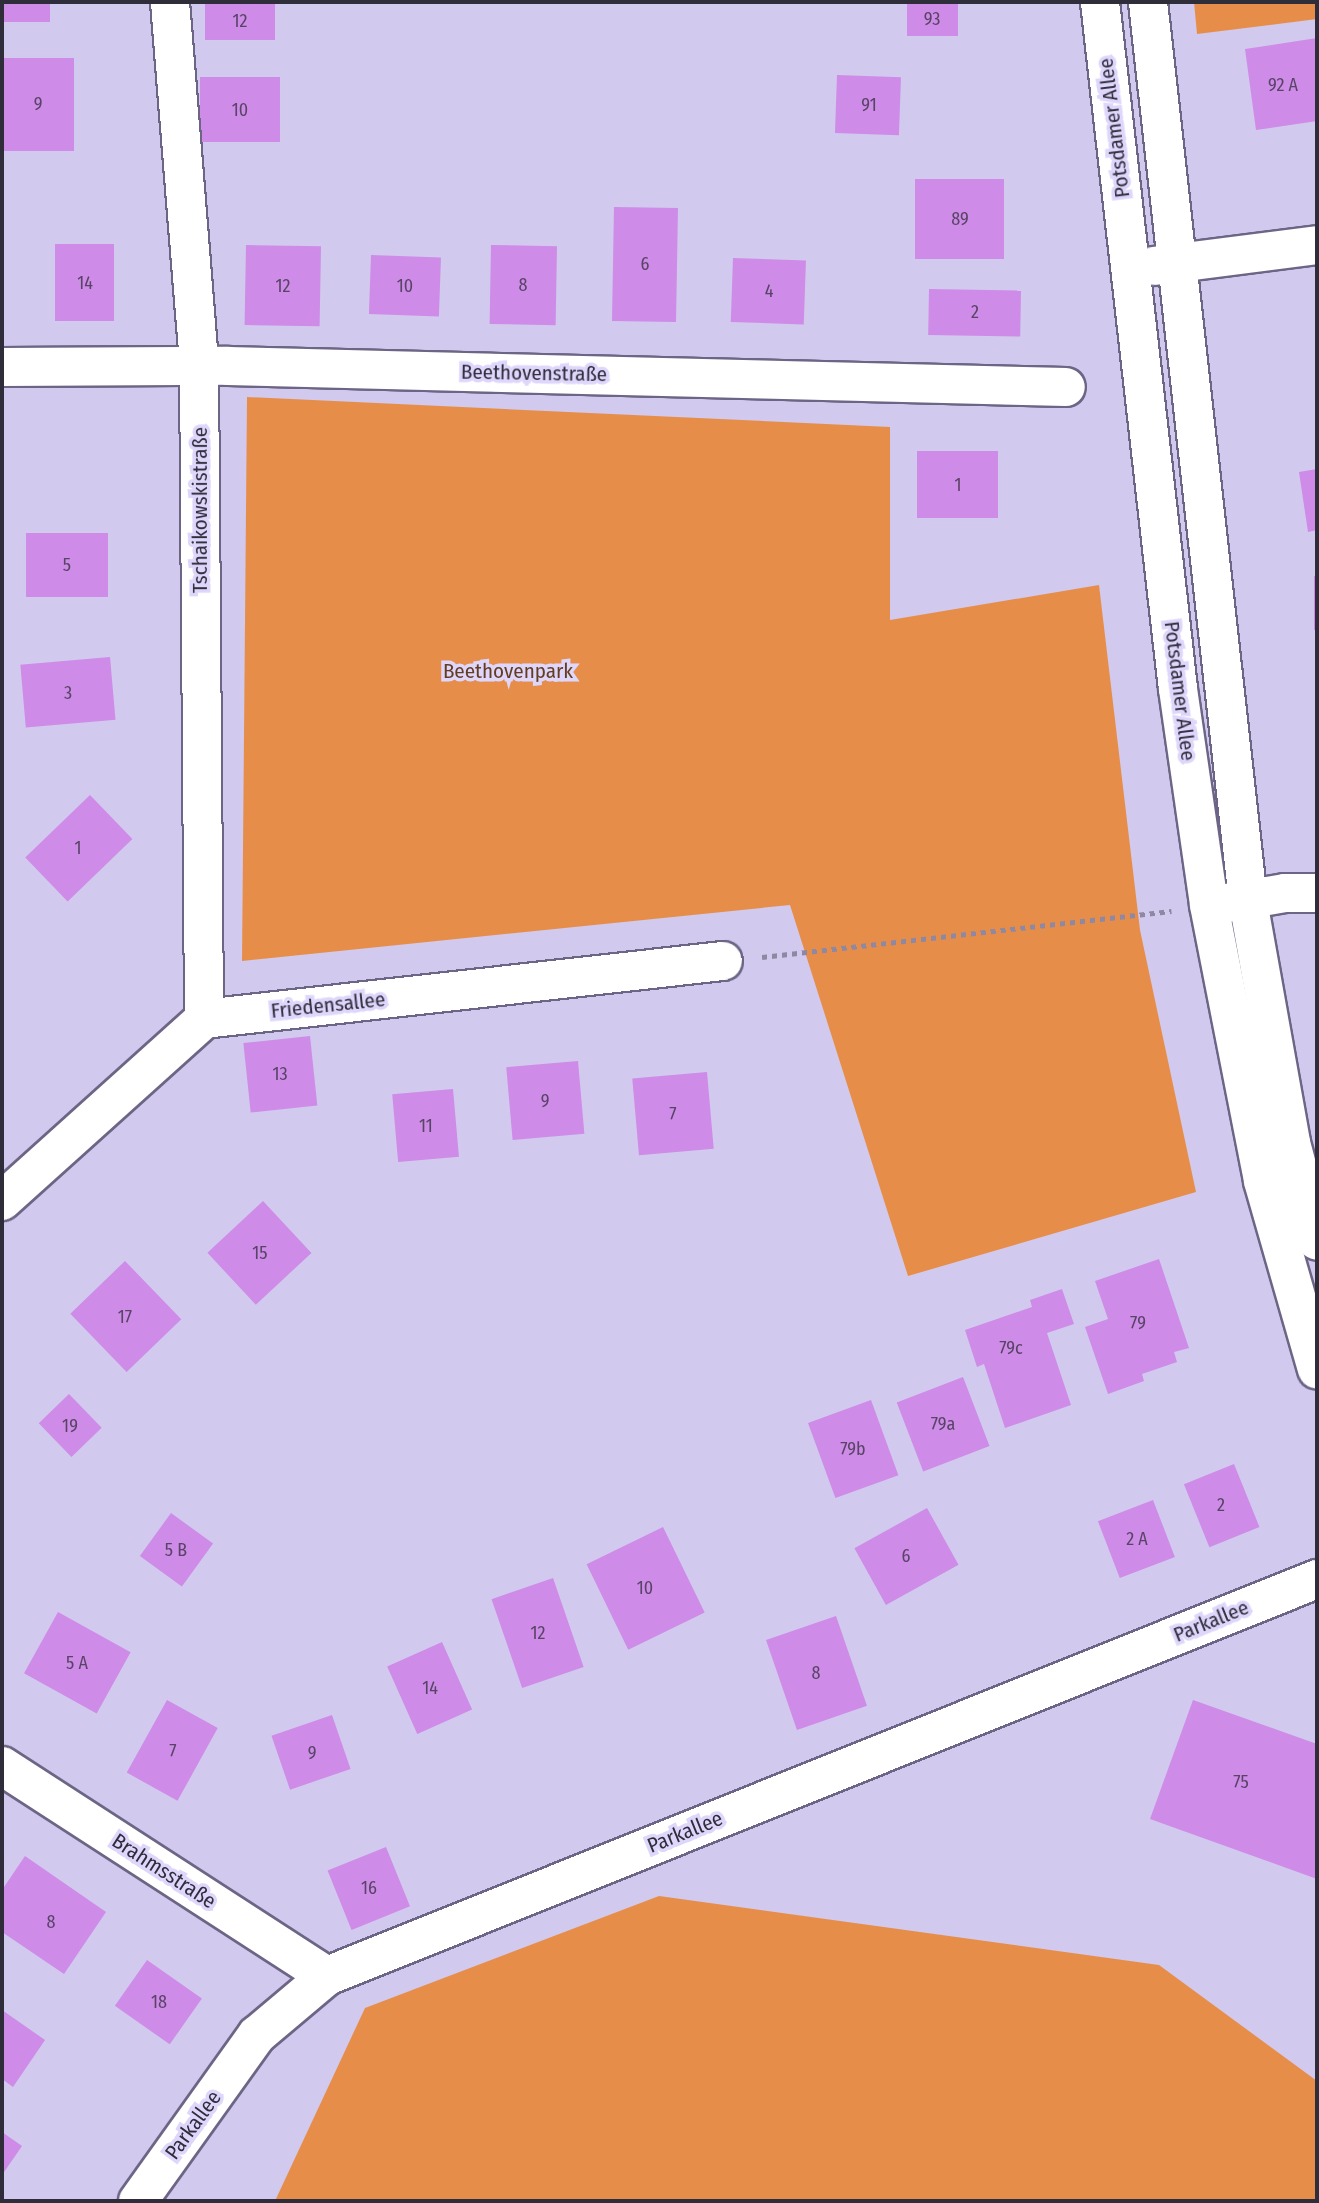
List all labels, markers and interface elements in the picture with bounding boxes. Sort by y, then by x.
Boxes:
house number: 93 [924,8,940,30]
house number: 12 [233,10,247,32]
street label: Potsdamer Allee [1093,57,1135,199]
house number: 92 A [1268,74,1298,96]
house number: 9 [34,93,42,115]
house number: 91 [861,94,877,116]
house number: 10 [232,99,248,121]
house number: 89 [951,208,969,230]
house number: 6 [641,253,649,275]
house number: 14 [77,272,93,294]
house number: 8 [519,274,527,296]
house number: 12 [276,275,290,297]
house number: 10 [397,275,413,297]
house number: 4 [765,280,773,302]
house number: 2 [971,301,979,323]
street label: Beethovenstraße [461,359,607,387]
street label: Tschaikowskistraße [187,427,213,593]
house number: 1 [954,474,962,496]
house number: 5 [63,554,71,576]
street label: Potsdamer Allee [1159,620,1201,762]
park label: Beethovenpark [443,658,573,684]
house number: 3 [64,682,72,704]
house number: 1 [74,837,82,859]
street label: Friedensallee [270,986,386,1024]
house number: 13 [272,1063,288,1085]
house number: 9 [541,1090,549,1112]
house number: 7 [669,1103,677,1125]
house number: 11 [419,1115,433,1137]
house number: 15 [252,1242,268,1264]
house number: 17 [118,1306,132,1328]
house number: 79 [1130,1312,1146,1334]
house number: 79c [999,1337,1023,1359]
house number: 79a [931,1413,955,1435]
house number: 19 [62,1415,78,1437]
house number: 79b [840,1438,866,1460]
house number: 2 [1217,1494,1225,1516]
house number: 2 A [1126,1528,1148,1550]
house number: 5 B [165,1539,187,1561]
house number: 6 [902,1545,910,1567]
house number: 10 [637,1577,653,1599]
street label: Parkallee [1170,1595,1252,1647]
house number: 12 [531,1622,545,1644]
house number: 5 A [66,1652,88,1674]
house number: 8 [812,1662,820,1684]
house number: 14 [422,1677,438,1699]
house number: 7 [169,1740,177,1762]
house number: 9 [308,1742,316,1764]
house number: 75 [1233,1771,1249,1793]
street label: Parkallee [644,1806,726,1858]
street label: Brahmsstraße [107,1828,221,1914]
house number: 16 [361,1877,377,1899]
house number: 8 [47,1911,55,1933]
house number: 18 [151,1991,167,2013]
street label: Parkallee [160,2086,226,2164]

